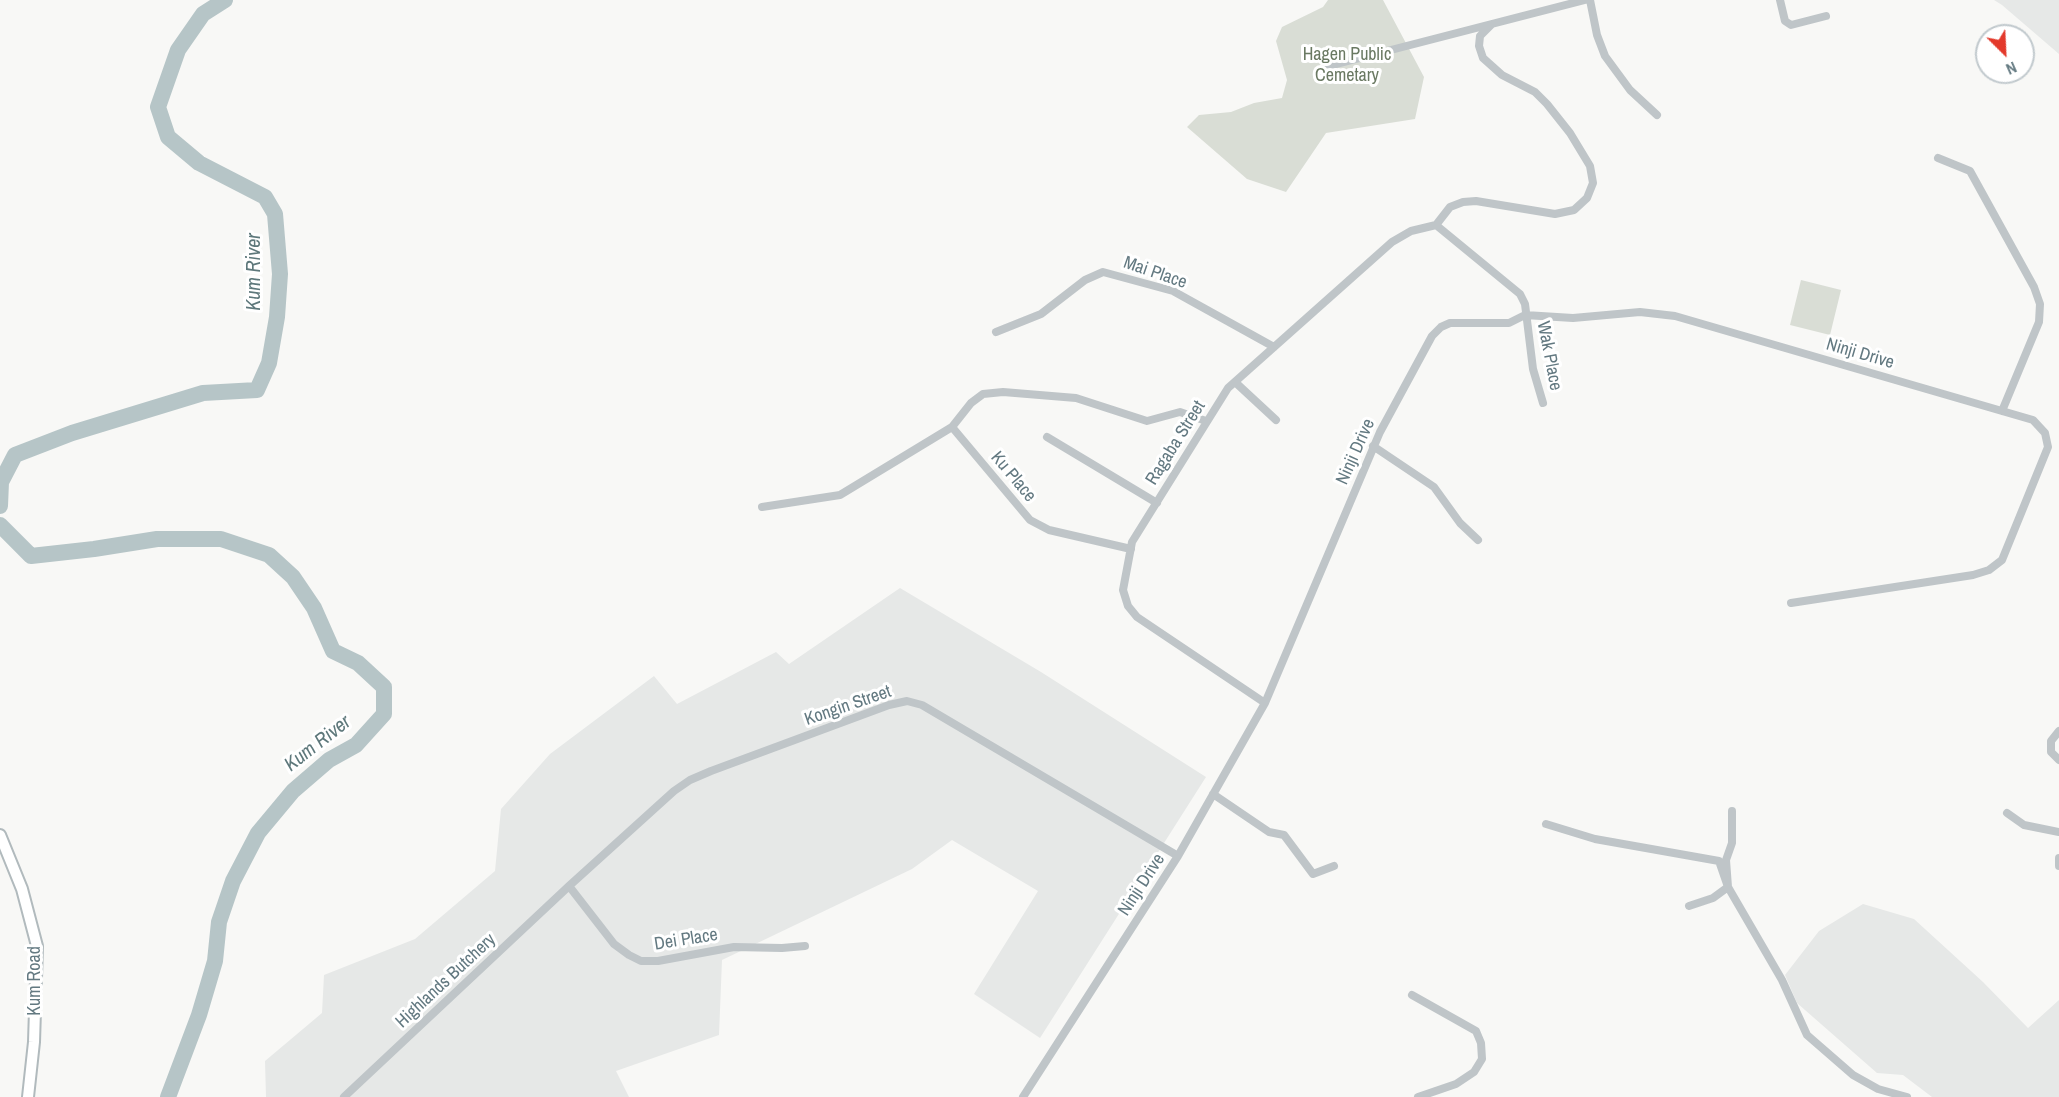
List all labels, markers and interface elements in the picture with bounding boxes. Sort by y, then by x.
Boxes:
north arrow [1975,24,2035,84]
park label: Hagen Public Cemetary [1303,44,1391,86]
text: N [2003,57,2020,81]
water label: Kum River [243,233,267,311]
street label: Mai Place [1120,252,1190,294]
street label: Wak Place [1532,320,1566,392]
street label: Ninji Drive [1824,334,1896,374]
street label: Ragaba Street [1142,397,1210,489]
street label: Ninji Drive [1332,416,1380,488]
street label: Ku Place [986,447,1040,507]
street label: Kongin Street [802,681,894,731]
water label: Kum River [280,711,356,777]
street label: Ninji Drive [1114,850,1170,920]
street label: Dei Place [653,924,719,956]
street label: Highlands Butchery [392,929,500,1033]
street label: Kum Road [24,946,46,1016]

